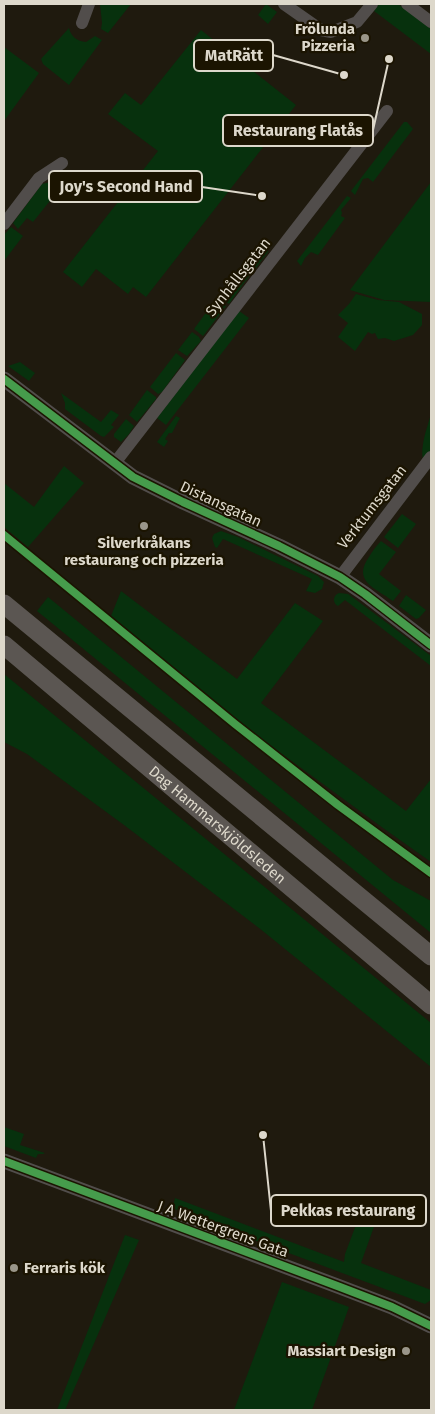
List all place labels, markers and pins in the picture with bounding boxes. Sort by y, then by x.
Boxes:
place label: Frölunda Pizzeria [295,20,355,55]
marker: Frölunda Pizzeria [359,32,371,44]
callout: MatRätt [194,40,273,71]
callout: Restaurang Flatås [223,115,373,146]
callout: Joy's Second Hand [49,171,202,202]
marker: Silverkråkans restaurang och pizzeria [138,520,150,532]
place label: Silverkråkans restaurang och pizzeria [64,534,224,569]
callout: Pekkas restaurang [271,1195,426,1226]
place label: Ferraris kök [24,1259,106,1277]
marker: Ferraris kök [8,1262,20,1274]
place label: Massiart Design [288,1342,396,1360]
marker: Massiart Design [400,1345,412,1357]

